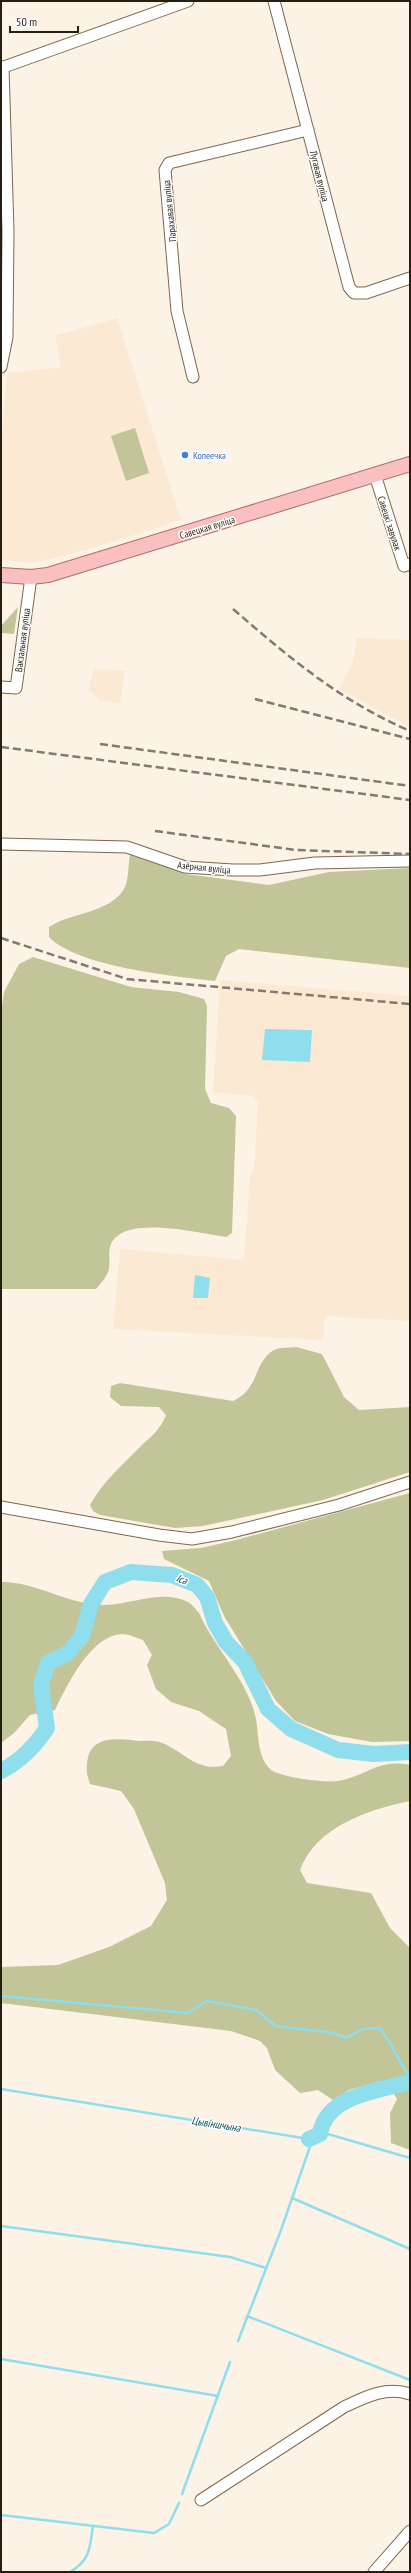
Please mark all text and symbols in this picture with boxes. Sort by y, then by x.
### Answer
scale bar [10,8,78,34]
text: 50 m [16,14,37,29]
street label: Лугавая вуліца [307,148,332,203]
street label: Парахавая вуліца [160,179,179,242]
place label: Копеечка [193,449,226,462]
marker: Копеечка [180,450,190,460]
street label: Савецкі завулак [375,494,404,552]
street label: Савецкая вуліца [178,513,236,542]
street label: Вакзальная вуліца [12,607,33,673]
street label: Азёрная вуліца [177,858,231,877]
water label: Іса [174,1570,190,1588]
water label: Цывіншчына [190,2113,242,2135]

